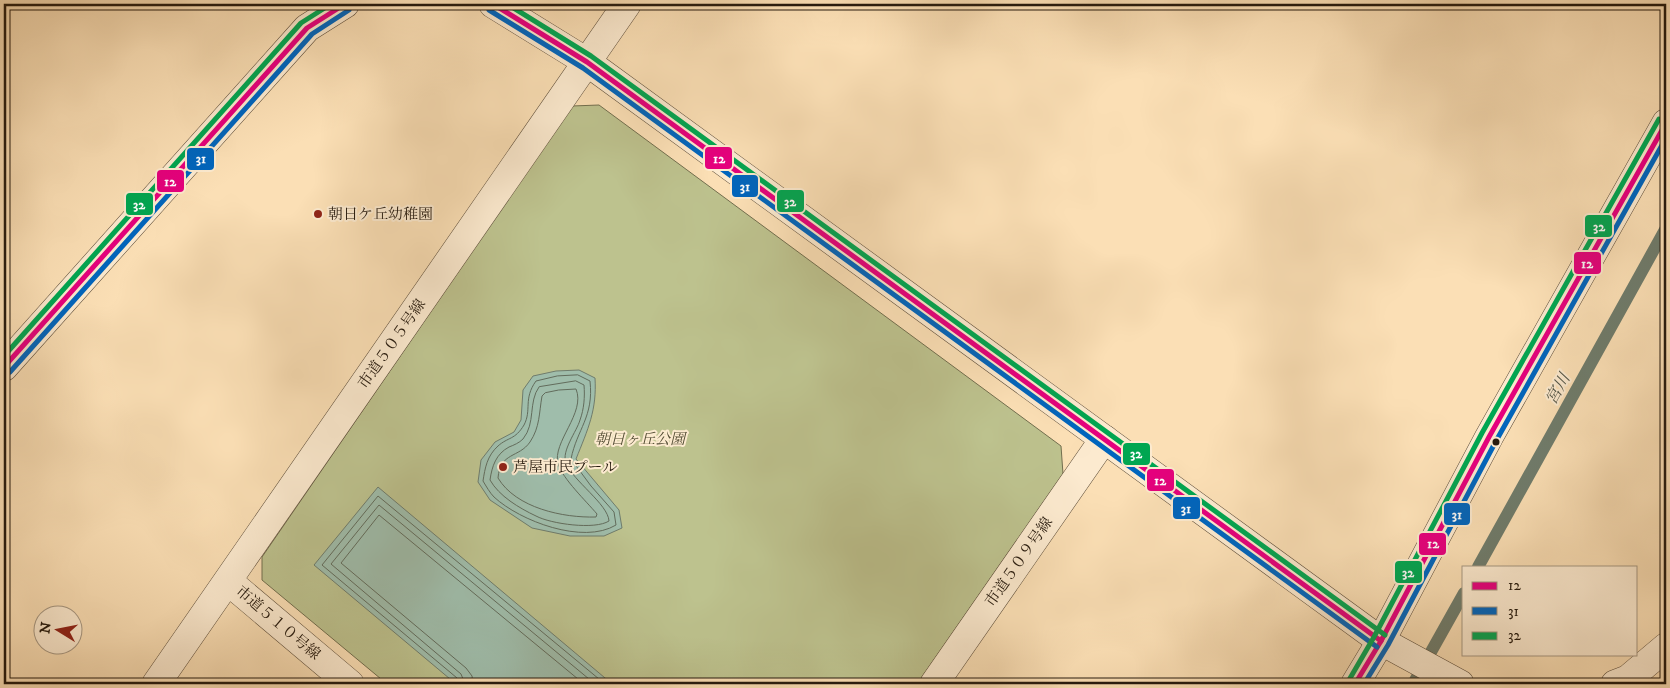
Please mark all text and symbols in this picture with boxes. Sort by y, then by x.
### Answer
line badge: 12 [704,146,733,170]
line badge: 31 [186,147,215,171]
text: 31 [196,150,206,168]
text: 12 [713,150,726,168]
line badge: 12 [156,169,185,193]
text: 12 [164,173,177,191]
line badge: 31 [731,174,759,198]
text: 31 [740,178,750,196]
line badge: 32 [776,189,805,213]
line badge: 32 [125,192,154,216]
text: 32 [784,193,797,211]
text: 32 [133,196,146,214]
place label: 朝日ケ丘幼稚園 [328,205,433,224]
marker: 朝日ケ丘幼稚園 [312,208,324,220]
line badge: 32 [1584,214,1613,238]
text: 32 [1593,218,1606,236]
line badge: 12 [1573,251,1602,275]
text: 12 [1581,255,1594,273]
street label: 市道５０５号線 [354,296,430,392]
water label: 宮川 [1541,368,1575,408]
park label: 朝日ヶ丘公園 [595,430,688,449]
unlabelled marker [1491,437,1501,447]
line badge: 32 [1122,442,1151,466]
text: 32 [1130,445,1143,463]
place label: 芦屋市民プール [513,458,617,477]
marker: 芦屋市民プール [497,461,509,473]
line badge: 12 [1146,468,1175,492]
text: 12 [1154,472,1167,490]
line badge: 31 [1172,496,1201,520]
text: 31 [1181,500,1191,518]
line badge: 31 [1443,502,1471,526]
text: 31 [1452,506,1462,524]
street label: 市道５０９号線 [981,514,1057,610]
line badge: 12 [1418,532,1447,556]
text: 12 [1427,535,1440,553]
line badge: 32 [1394,560,1423,584]
text: 32 [1402,564,1415,582]
legend [1462,566,1638,656]
text: 12 [1508,576,1522,595]
street label: 市道５１０号線 [232,582,324,664]
text: 31 [1508,602,1519,621]
north arrow [32,606,82,656]
text: N [36,620,56,635]
text: 32 [1508,626,1522,645]

